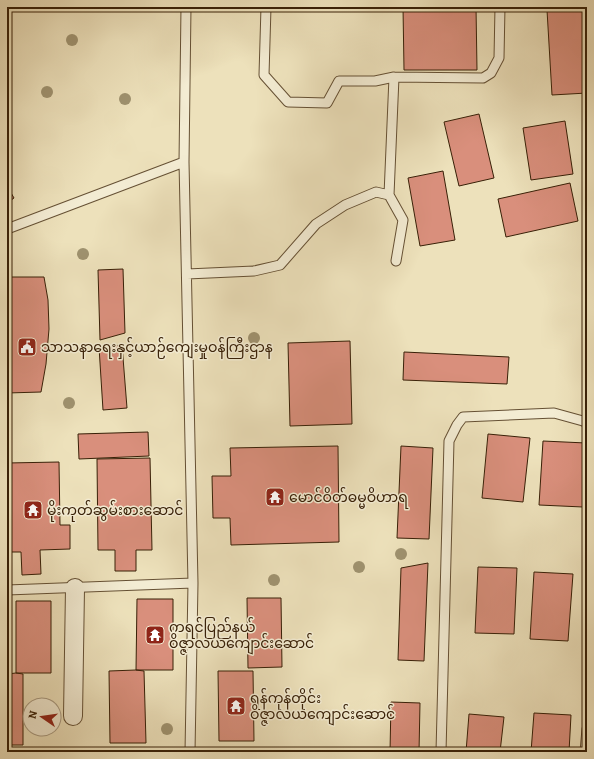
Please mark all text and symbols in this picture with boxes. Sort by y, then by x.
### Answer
public building icon: သာသနာရေးနှင့်ယာဉ်ကျေးမှုဝန်ကြီးဌာန [16,336,38,358]
place label: သာသနာရေးနှင့်ယာဉ်ကျေးမှုဝန်ကြီးဌာန [41,337,273,359]
temple icon: မောင်ဝိတ်ဓမ္မဝိဟာရ [264,486,286,508]
place label: မောင်ဝိတ်ဓမ္မဝိဟာရ [289,487,409,509]
temple icon: မိုးကုတ်ဆွမ်းစားဆောင် [22,499,44,521]
place label: မိုးကုတ်ဆွမ်းစားဆောင် [47,500,183,522]
place label: ကရင်ပြည်နယ် ဝိဇ္ဇာလယကျောင်းဆောင် [169,617,314,655]
temple icon: ကရင်ပြည်နယ် ဝိဇ္ဇာလယကျောင်းဆောင် [144,624,166,646]
place label: ရန်ကုန်တိုင်း ဝိဇ္ဇာလယကျောင်းဆောင် [250,688,395,726]
temple icon: ရန်ကုန်တိုင်း ဝိဇ္ဇာလယကျောင်းဆောင် [225,695,247,717]
north arrow [22,697,62,737]
text: N [25,709,41,720]

